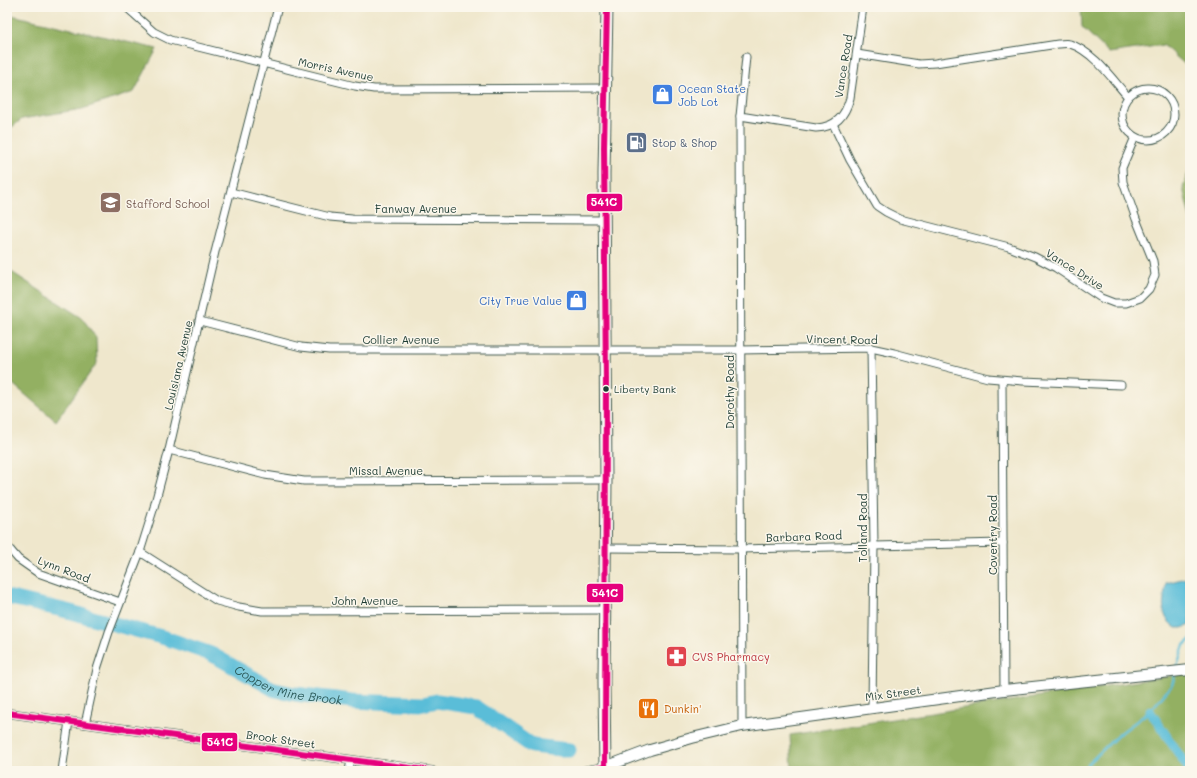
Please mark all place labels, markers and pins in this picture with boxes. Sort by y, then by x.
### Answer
shop icon: Ocean State Job Lot [650,81,676,107]
place label: Ocean State Job Lot [678,81,746,109]
fuel station icon: Stop & Shop [624,129,650,155]
place label: Stop & Shop [652,135,717,150]
school or university icon: Stafford School [97,190,123,216]
place label: Stafford School [126,196,210,211]
shop icon: City True Value [564,287,590,313]
place label: City True Value [479,293,562,308]
place label: Liberty Bank [614,382,676,396]
marker: Liberty Bank [601,384,611,394]
pharmacy icon: CVS Pharmacy [664,643,690,669]
place label: CVS Pharmacy [692,649,770,664]
restaurant icon: Dunkin' [636,695,662,721]
place label: Dunkin' [664,701,701,716]

